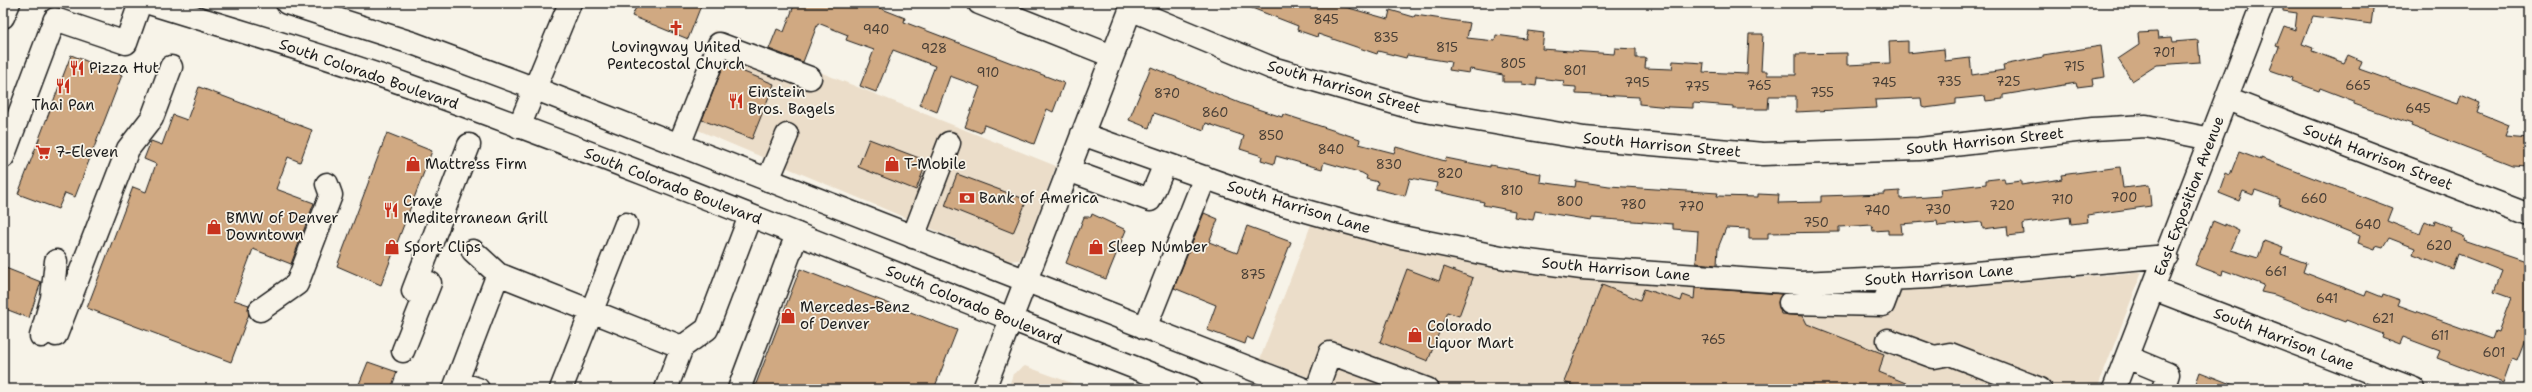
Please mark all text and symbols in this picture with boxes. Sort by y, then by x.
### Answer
house number: 845 [1313,11,1339,28]
church icon: Lovingway United Pentecostal Church [667,19,685,37]
house number: 940 [863,21,889,38]
house number: 835 [1373,29,1399,46]
street label: South Colorado Boulevard [277,34,462,114]
place label: Lovingway United Pentecostal Church [607,37,745,74]
house number: 815 [1436,39,1458,56]
house number: 928 [921,40,947,57]
house number: 701 [2153,44,2175,61]
house number: 805 [1500,55,1526,72]
street label: South Harrison Street [1265,56,1423,118]
place label: Pizza Hut [89,58,159,78]
house number: 715 [2063,58,2085,75]
restaurant icon: Pizza Hut [68,59,86,77]
house number: 801 [1564,62,1586,79]
house number: 910 [977,64,999,81]
house number: 735 [1937,73,1961,90]
house number: 725 [1996,73,2020,90]
house number: 795 [1624,74,1650,91]
house number: 745 [1871,74,1897,91]
restaurant icon: Thai Pan [54,77,72,95]
house number: 765 [1746,77,1772,94]
house number: 665 [2345,77,2371,94]
house number: 775 [1685,78,1709,95]
place label: Einstein Bros. Bagels [748,82,835,119]
house number: 755 [1810,84,1834,101]
house number: 870 [1154,85,1180,102]
restaurant icon: Einstein Bros. Bagels [727,92,745,110]
place label: Thai Pan [32,95,94,115]
house number: 645 [2405,100,2431,117]
house number: 860 [1202,104,1228,121]
street label: East Exposition Avenue [2149,113,2229,279]
street label: South Harrison Street [2300,119,2456,195]
street label: South Harrison Street [1905,123,2065,159]
house number: 850 [1258,127,1284,144]
street label: South Harrison Street [1582,128,1742,162]
house number: 840 [1318,141,1344,158]
place label: 7-Eleven [55,142,118,162]
supermarket icon: 7-Eleven [34,143,52,161]
street label: South Colorado Boulevard [581,143,765,229]
place label: Mattress Firm [425,154,527,174]
place label: T-Mobile [904,154,966,174]
shop icon: Mattress Firm [404,155,422,173]
shop icon: T-Mobile [883,155,901,173]
house number: 830 [1376,156,1402,173]
house number: 820 [1437,165,1463,182]
street label: South Harrison Lane [1225,176,1373,238]
house number: 810 [1501,182,1523,199]
place label: Bank of America [979,188,1099,208]
bank icon: Bank of America [958,189,976,207]
house number: 700 [2111,189,2137,206]
house number: 660 [2301,190,2327,207]
place label: Crave Mediterranean Grill [403,191,548,228]
house number: 710 [2051,191,2073,208]
house number: 800 [1557,193,1583,210]
house number: 780 [1620,196,1646,213]
house number: 720 [1989,197,2015,214]
house number: 770 [1678,198,1704,215]
restaurant icon: Crave Mediterranean Grill [382,201,400,219]
house number: 730 [1925,201,1951,218]
house number: 740 [1864,202,1890,219]
place label: BMW of Denver Downtown [226,208,338,245]
house number: 750 [1803,214,1829,231]
house number: 640 [2355,216,2381,233]
shop icon: BMW of Denver Downtown [205,218,223,236]
place label: Sport Clips [404,237,481,257]
place label: Sleep Number [1108,237,1208,257]
house number: 620 [2426,237,2452,254]
shop icon: Sport Clips [383,238,401,256]
shop icon: Sleep Number [1087,238,1105,256]
street label: South Harrison Lane [1541,253,1691,285]
street label: South Colorado Boulevard [883,260,1066,350]
street label: South Harrison Lane [1864,260,2014,290]
house number: 661 [2265,263,2287,280]
house number: 875 [1241,266,1265,283]
house number: 641 [2316,290,2338,307]
place label: Mercedes-Benz of Denver [800,297,910,334]
street label: South Harrison Lane [2211,303,2357,375]
shop icon: Mercedes-Benz of Denver [779,307,797,325]
house number: 621 [2372,310,2394,327]
place label: Colorado Liquor Mart [1427,316,1514,353]
shop icon: Colorado Liquor Mart [1406,326,1424,344]
house number: 611 [2431,327,2449,344]
house number: 765 [1700,331,1726,348]
house number: 601 [2483,344,2505,361]

